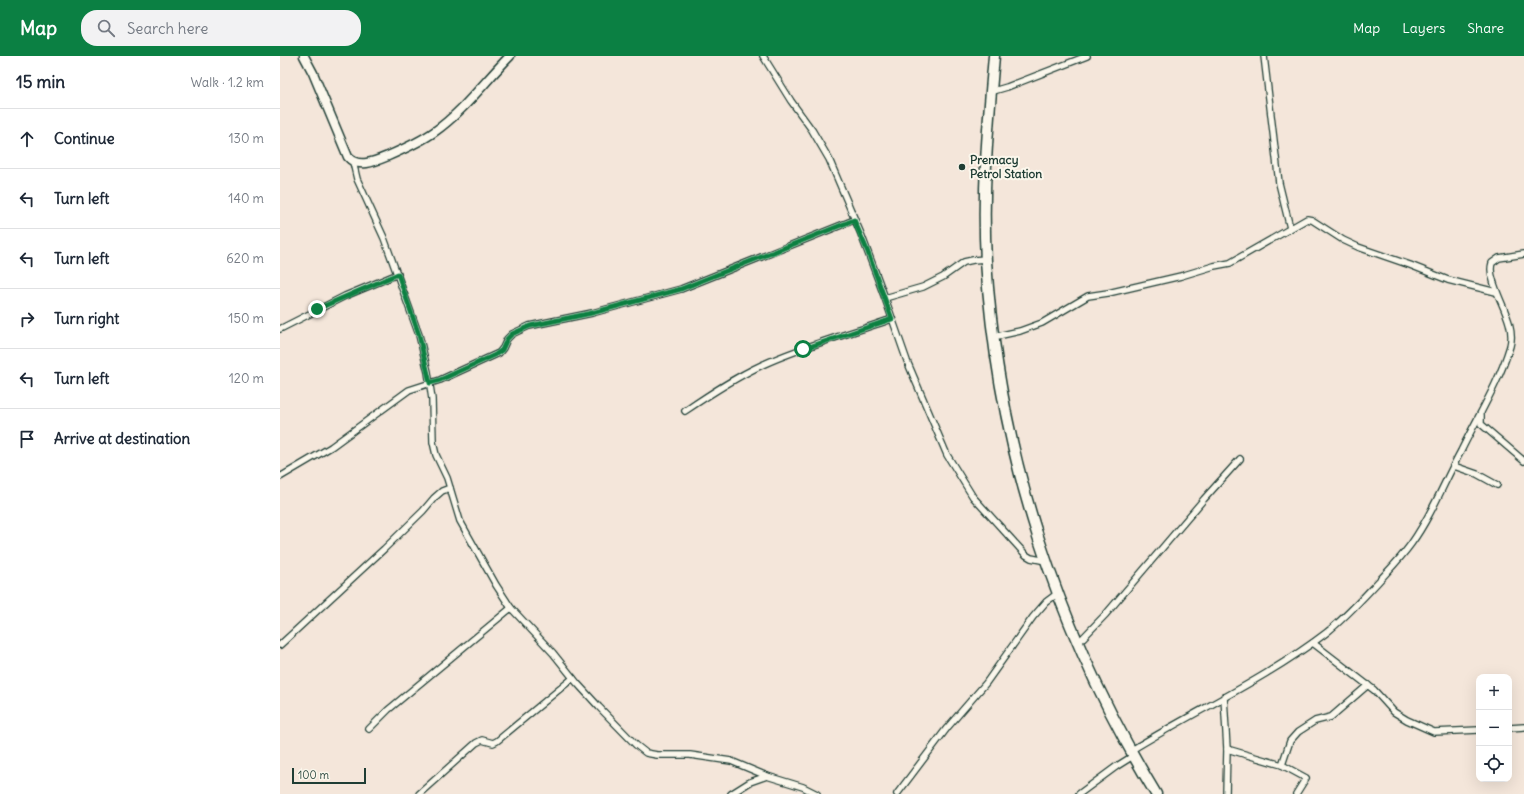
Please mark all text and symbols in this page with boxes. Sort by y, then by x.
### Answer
search box [81,10,361,46]
text: Map [20,16,57,40]
icon: search [95,17,117,39]
text: Search here [127,19,208,38]
text: Map [1353,19,1380,37]
text: Layers [1402,19,1445,37]
text: Share [1467,19,1504,37]
text: 15 min [16,71,65,93]
text: Walk · 1.2 km [190,74,264,91]
icon: ahead [16,128,38,150]
text: Continue [54,129,115,148]
text: 130 m [228,130,264,147]
place label: Premacy Petrol Station [970,152,1042,181]
marker: Premacy Petrol Station [957,162,967,172]
icon: left [16,188,38,210]
text: Turn left [54,189,109,208]
text: 140 m [228,190,264,207]
icon: left [16,248,38,270]
text: Turn left [54,249,109,268]
text: 620 m [226,250,264,267]
route end [308,300,326,318]
icon: right [16,308,38,330]
text: Turn right [54,309,119,328]
text: 150 m [228,310,264,327]
route start [794,340,812,358]
icon: left [16,368,38,390]
text: Turn left [54,369,109,388]
text: 120 m [229,370,264,387]
icon: arrive [16,428,38,450]
text: Arrive at destination [54,429,190,448]
map controls [1476,674,1512,782]
button: + [1476,674,1512,710]
button: − [1476,710,1512,746]
button: locate [1476,746,1512,782]
scale bar [292,766,366,785]
text: 100 m [298,768,329,782]

